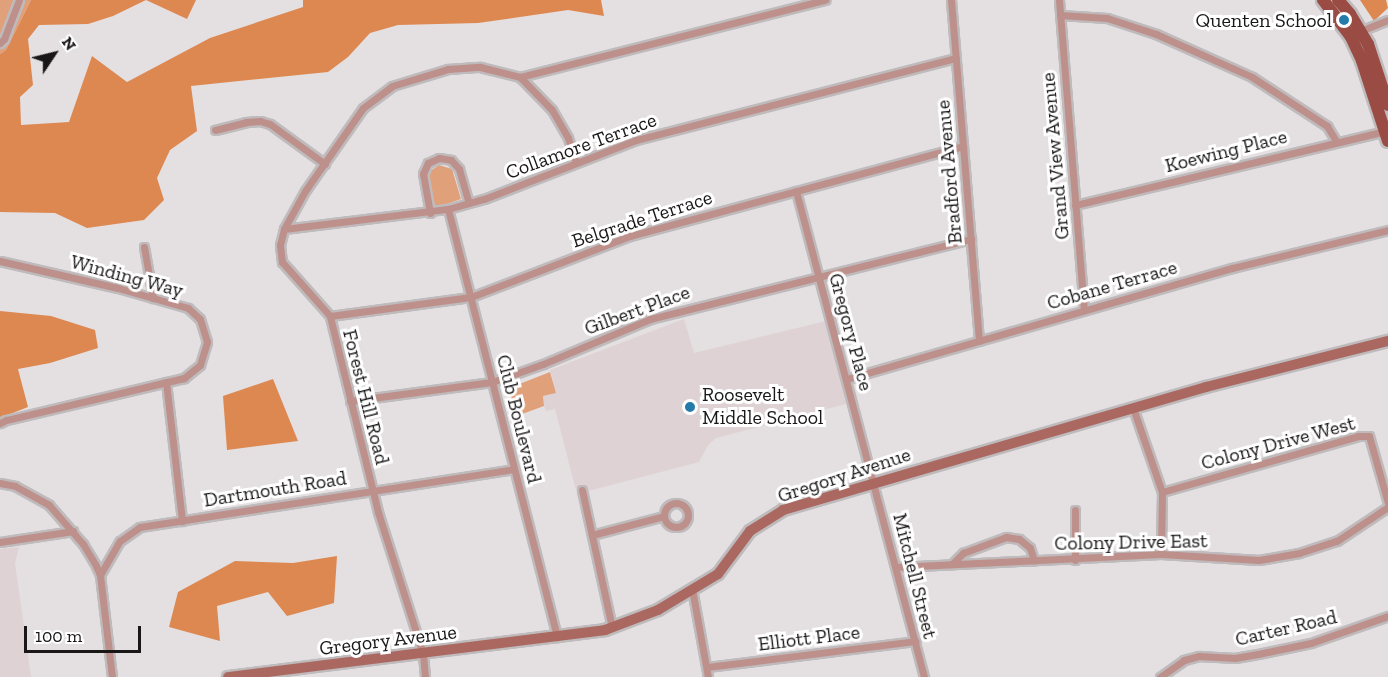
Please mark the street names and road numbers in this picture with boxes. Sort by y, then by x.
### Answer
street label: Grand View Avenue [1036,71,1074,241]
street label: Bradford Avenue [931,99,967,245]
street label: Collamore Terrace [502,108,660,184]
street label: Koewing Place [1163,124,1289,178]
street label: Belgrade Terrace [569,185,715,253]
street label: Winding Way [68,249,186,303]
street label: Cobane Terrace [1044,255,1180,315]
street label: Gregory Place [824,270,878,394]
street label: Gilbert Place [581,280,693,340]
street label: Forest Hill Road [338,327,394,467]
street label: Club Boulevard [491,352,547,486]
street label: Colony Drive West [1198,411,1358,475]
street label: Gregory Avenue [774,442,914,508]
street label: Dartmouth Road [202,466,348,512]
street label: Mitchell Street [888,511,942,641]
street label: Colony Drive East [1054,529,1208,555]
street label: Carter Road [1233,605,1339,651]
street label: Gregory Avenue [317,620,459,660]
street label: Elliott Place [757,620,861,656]

